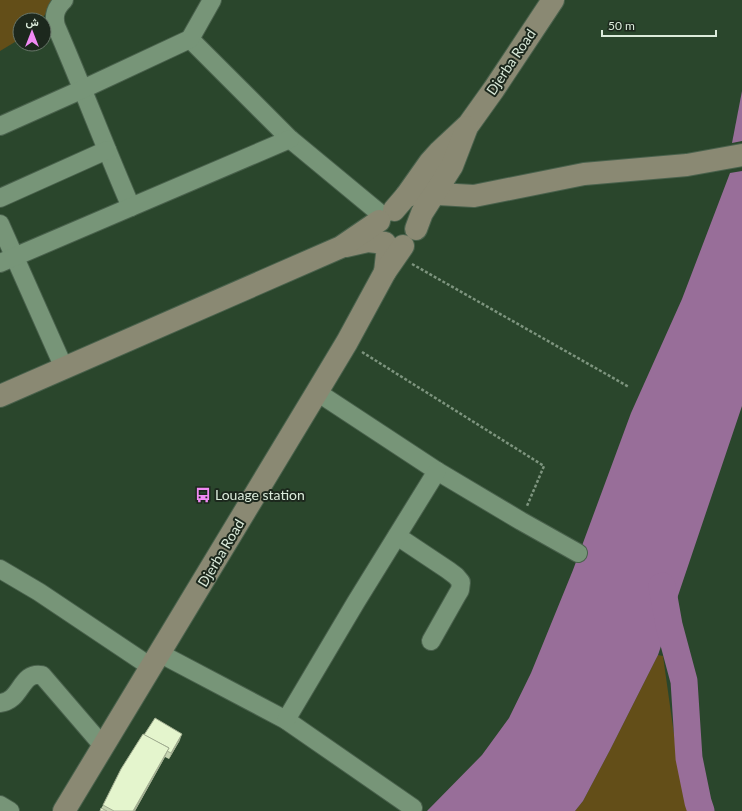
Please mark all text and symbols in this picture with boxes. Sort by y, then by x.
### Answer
north arrow [12,12,52,52]
scale bar [602,12,716,38]
text: ش [25,15,39,29]
text: 50 m [608,18,635,33]
street label: Djerba Road [482,26,539,98]
bus stop icon: Louage station [194,486,212,504]
place label: Louage station [215,486,305,503]
street label: Djerba Road [194,516,247,590]

